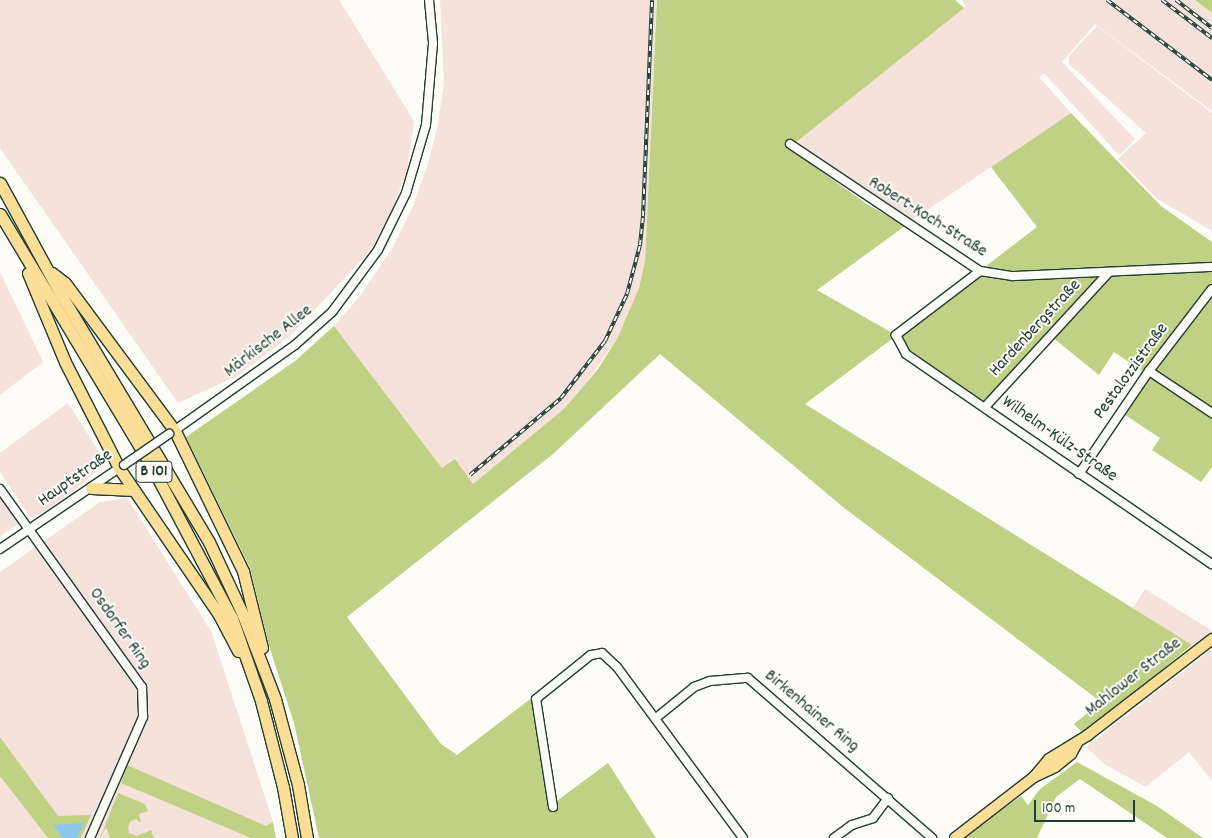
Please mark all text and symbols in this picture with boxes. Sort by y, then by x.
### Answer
street label: Robert-Koch-Straße [864,173,990,263]
street label: Hardenbergstraße [985,276,1087,382]
street label: Märkische Allee [221,301,317,383]
street label: Pestalozzistraße [1090,320,1174,424]
street label: Wilhelm-Külz-Straße [997,392,1121,488]
street label: Hauptstraße [35,445,117,513]
road number: B 101 [135,458,173,486]
street label: Osdorfer Ring [83,584,155,674]
street label: Mahlower Straße [1082,634,1186,722]
street label: Birkenhainer Ring [759,666,863,758]
scale bar [1037,790,1138,822]
text: 100 m [1042,798,1075,820]

